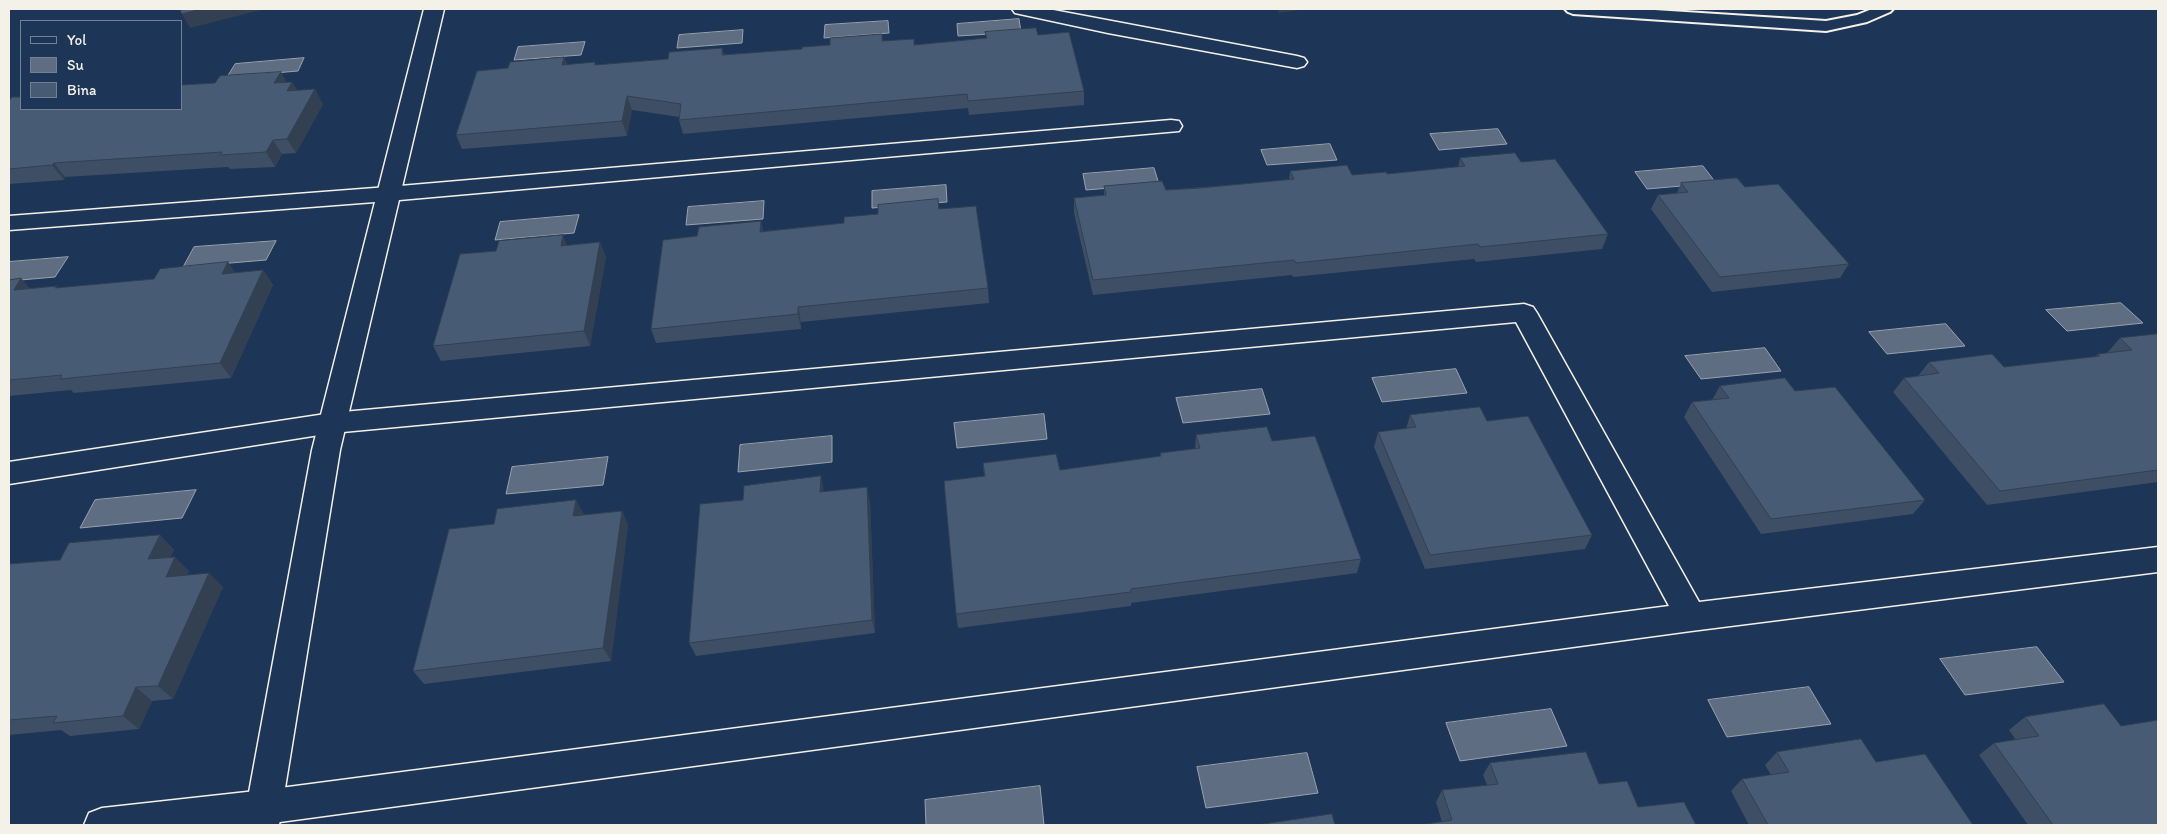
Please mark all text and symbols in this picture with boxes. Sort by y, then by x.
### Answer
legend [20,20,182,110]
text: Yol [67,31,86,49]
text: Su [67,56,84,74]
text: Bina [67,81,96,99]

